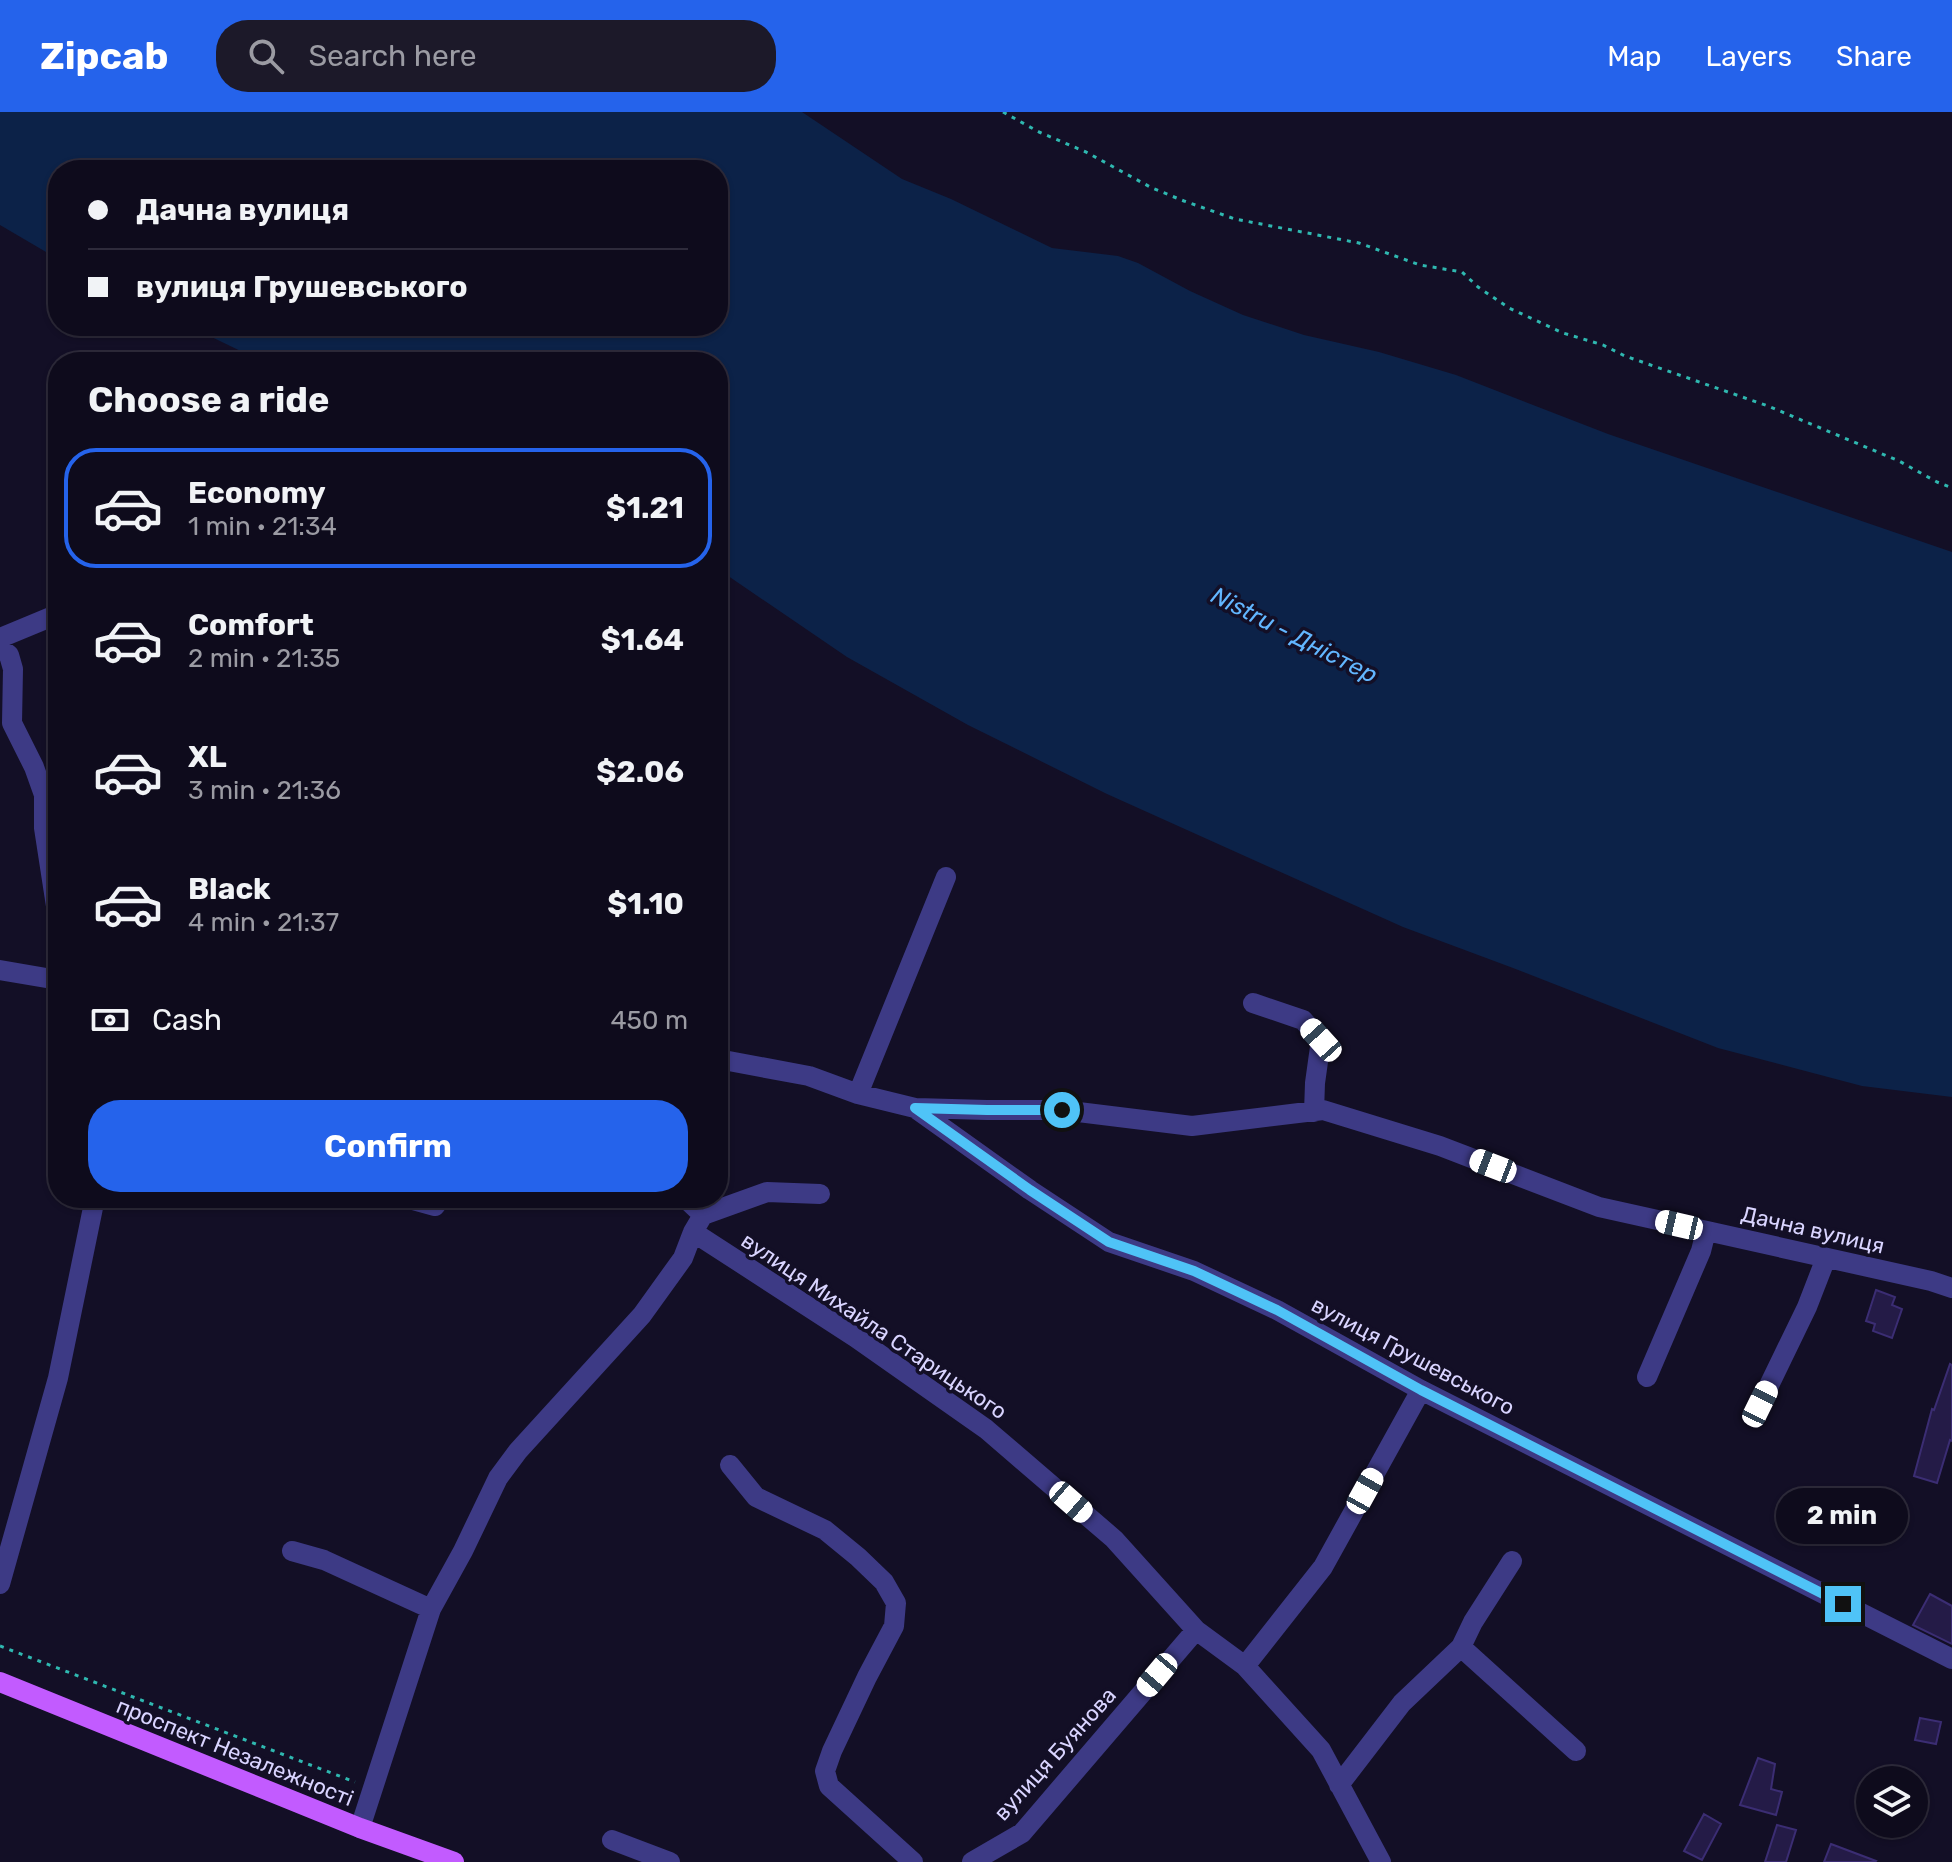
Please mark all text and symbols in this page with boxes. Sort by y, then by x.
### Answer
search box [216,20,776,92]
text: Zipcab [40,33,168,79]
icon: search [244,34,288,78]
text: Search here [308,38,477,74]
text: Map [1607,40,1662,73]
text: Layers [1706,40,1792,73]
text: Share [1836,40,1912,73]
text: Дачна вулиця [136,192,349,228]
text: вулиця Грушевського [136,269,468,305]
text: Choose a ride [88,378,329,421]
icon: car [92,472,164,544]
text: Economy [188,475,326,511]
text: $1.21 [606,490,684,526]
text: 1 min · 21:34 [188,511,337,542]
water label: Nistru - Дністер [1207,581,1381,689]
icon: car [92,604,164,676]
text: Comfort [188,607,314,643]
text: $1.64 [601,622,684,658]
text: 2 min · 21:35 [188,643,340,674]
icon: car [92,736,164,808]
text: XL [188,739,227,775]
text: $2.06 [596,754,684,790]
text: 3 min · 21:36 [188,775,341,806]
icon: car [92,868,164,940]
text: Black [188,871,271,907]
text: $1.10 [607,886,684,922]
text: 4 min · 21:37 [188,907,339,938]
icon: cash [88,998,132,1042]
text: Cash [152,1002,222,1038]
text: 450 m [610,1005,688,1036]
car [1296,1014,1346,1066]
route start [1044,1092,1080,1128]
button: Confirm [88,1100,688,1192]
car [1466,1146,1520,1186]
street label: Дачна вулиця [1739,1200,1887,1260]
car [1653,1208,1705,1242]
street label: вулиця Михайла Старицького [736,1227,1012,1425]
street label: вулиця Грушевського [1307,1291,1519,1421]
car [1739,1377,1781,1431]
car [1343,1464,1387,1518]
car [1045,1477,1097,1527]
callout: 2 min [1777,1488,1909,1544]
text: 2 min [1807,1500,1877,1531]
route end [1825,1586,1861,1622]
car [1132,1649,1182,1701]
street label: вулиця Буянова [988,1682,1122,1826]
street label: проспект Незалежності [112,1692,358,1812]
map controls [1856,1766,1928,1838]
button: layers [1856,1766,1928,1838]

